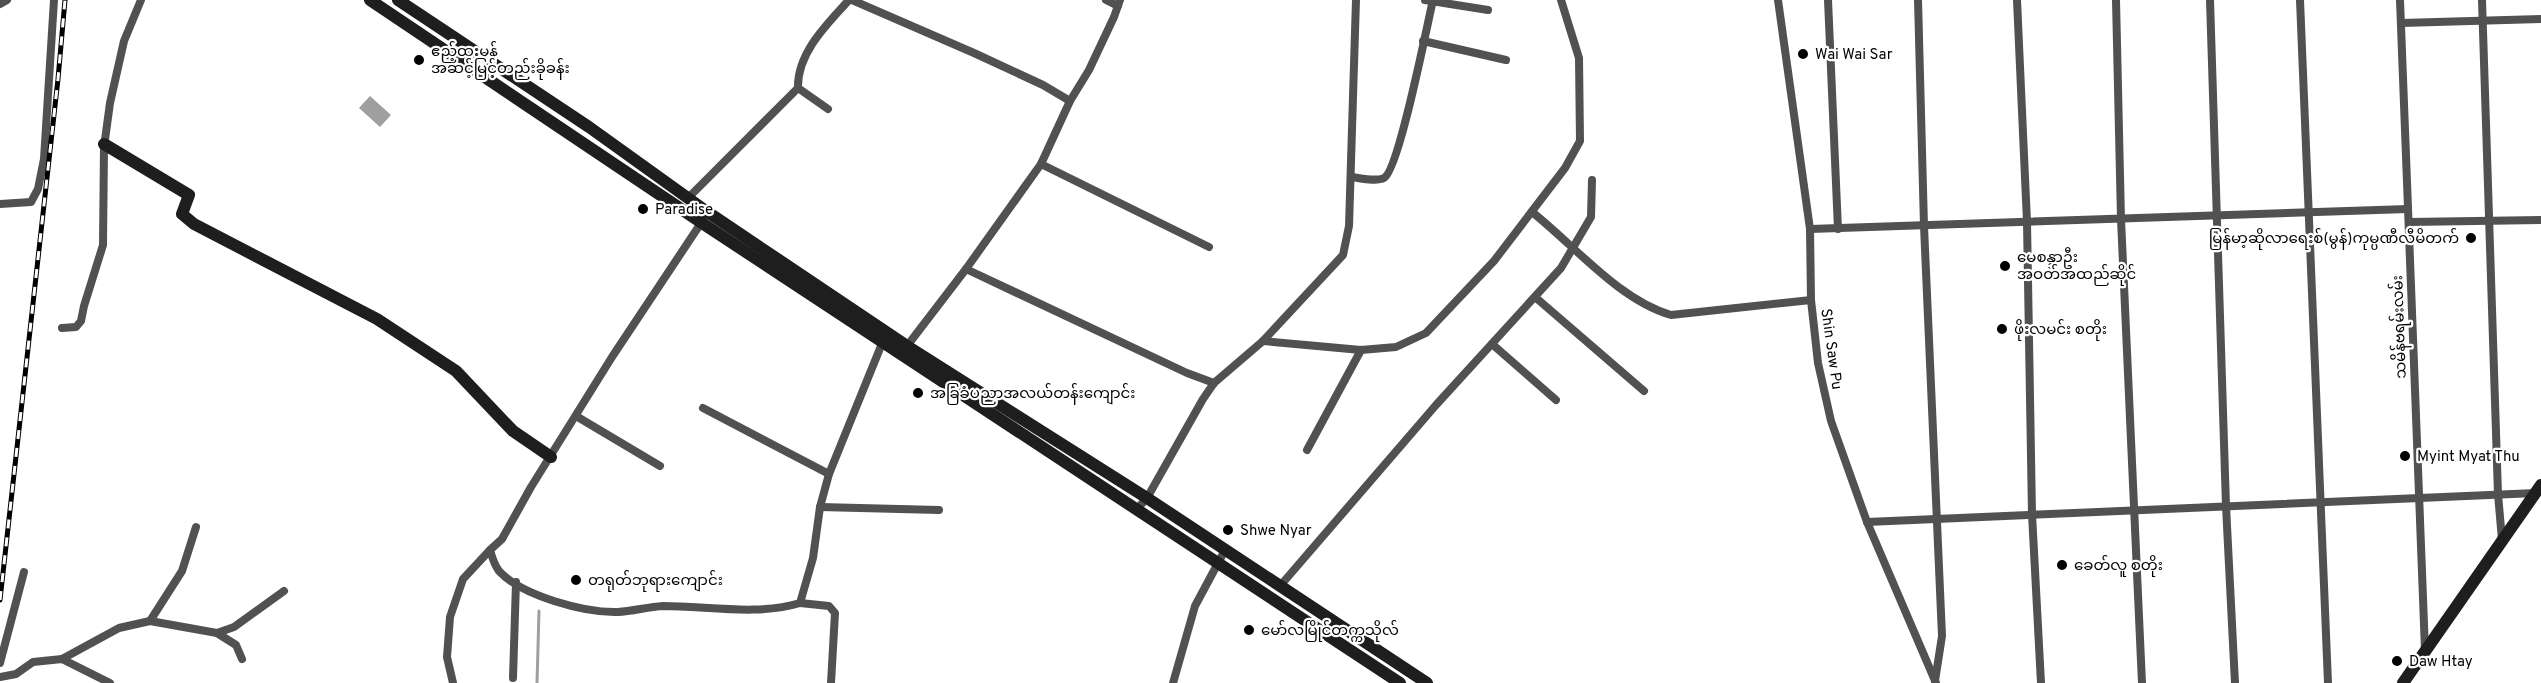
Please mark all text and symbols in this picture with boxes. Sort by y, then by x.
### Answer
place label: ဧည့်ထူးမွန် အဆင့်မြင့်တည်းခိုခန်း [431,41,570,80]
place label: Wai Wai Sar [1815,46,1893,65]
marker: Wai Wai Sar [1796,47,1810,61]
marker: ဧည့်ထူးမွန် အဆင့်မြင့်တည်းခိုခန်း [412,53,426,67]
place label: Paradise [655,201,713,220]
marker: Paradise [636,202,650,216]
place label: မြန်မာ့ဆိုလာရေးစ်(မွန်)ကုမ္ပဏီလီမိတက် [2209,228,2459,250]
marker: မြန်မာ့ဆိုလာရေးစ်(မွန်)ကုမ္ပဏီလီမိတက် [2464,231,2478,245]
place label: မေစန္ဒာဦး အဝတ်အထည်ဆိုင် [2017,247,2136,286]
marker: မေစန္ဒာဦး အဝတ်အထည်ဆိုင် [1998,259,2012,273]
street label: သမိန်ဗရမ်းလမ်း [2387,275,2413,379]
street label: Shin Saw Pu [1815,307,1846,391]
place label: ဖိုးလမင်း စတိုး [2014,319,2107,341]
marker: ဖိုးလမင်း စတိုး [1995,322,2009,336]
place label: အခြခံပညာအလယ်တန်းကျောင်း [930,383,1136,405]
marker: အခြခံပညာအလယ်တန်းကျောင်း [911,386,925,400]
place label: Myint Myat Thu [2417,448,2520,467]
marker: Myint Myat Thu [2398,449,2412,463]
place label: Shwe Nyar [1240,522,1312,541]
marker: Shwe Nyar [1221,523,1235,537]
place label: ခေတ်လူ စတိုး [2074,555,2163,577]
marker: ခေတ်လူ စတိုး [2055,558,2069,572]
place label: တရုတ်ဘုရားကျောင်း [588,570,723,592]
marker: တရုတ်ဘုရားကျောင်း [569,573,583,587]
place label: မော်လမြိုင်တက္ကသိုလ် [1261,620,1399,642]
marker: မော်လမြိုင်တက္ကသိုလ် [1242,623,1256,637]
place label: Daw Htay [2409,653,2473,672]
marker: Daw Htay [2390,654,2404,668]

